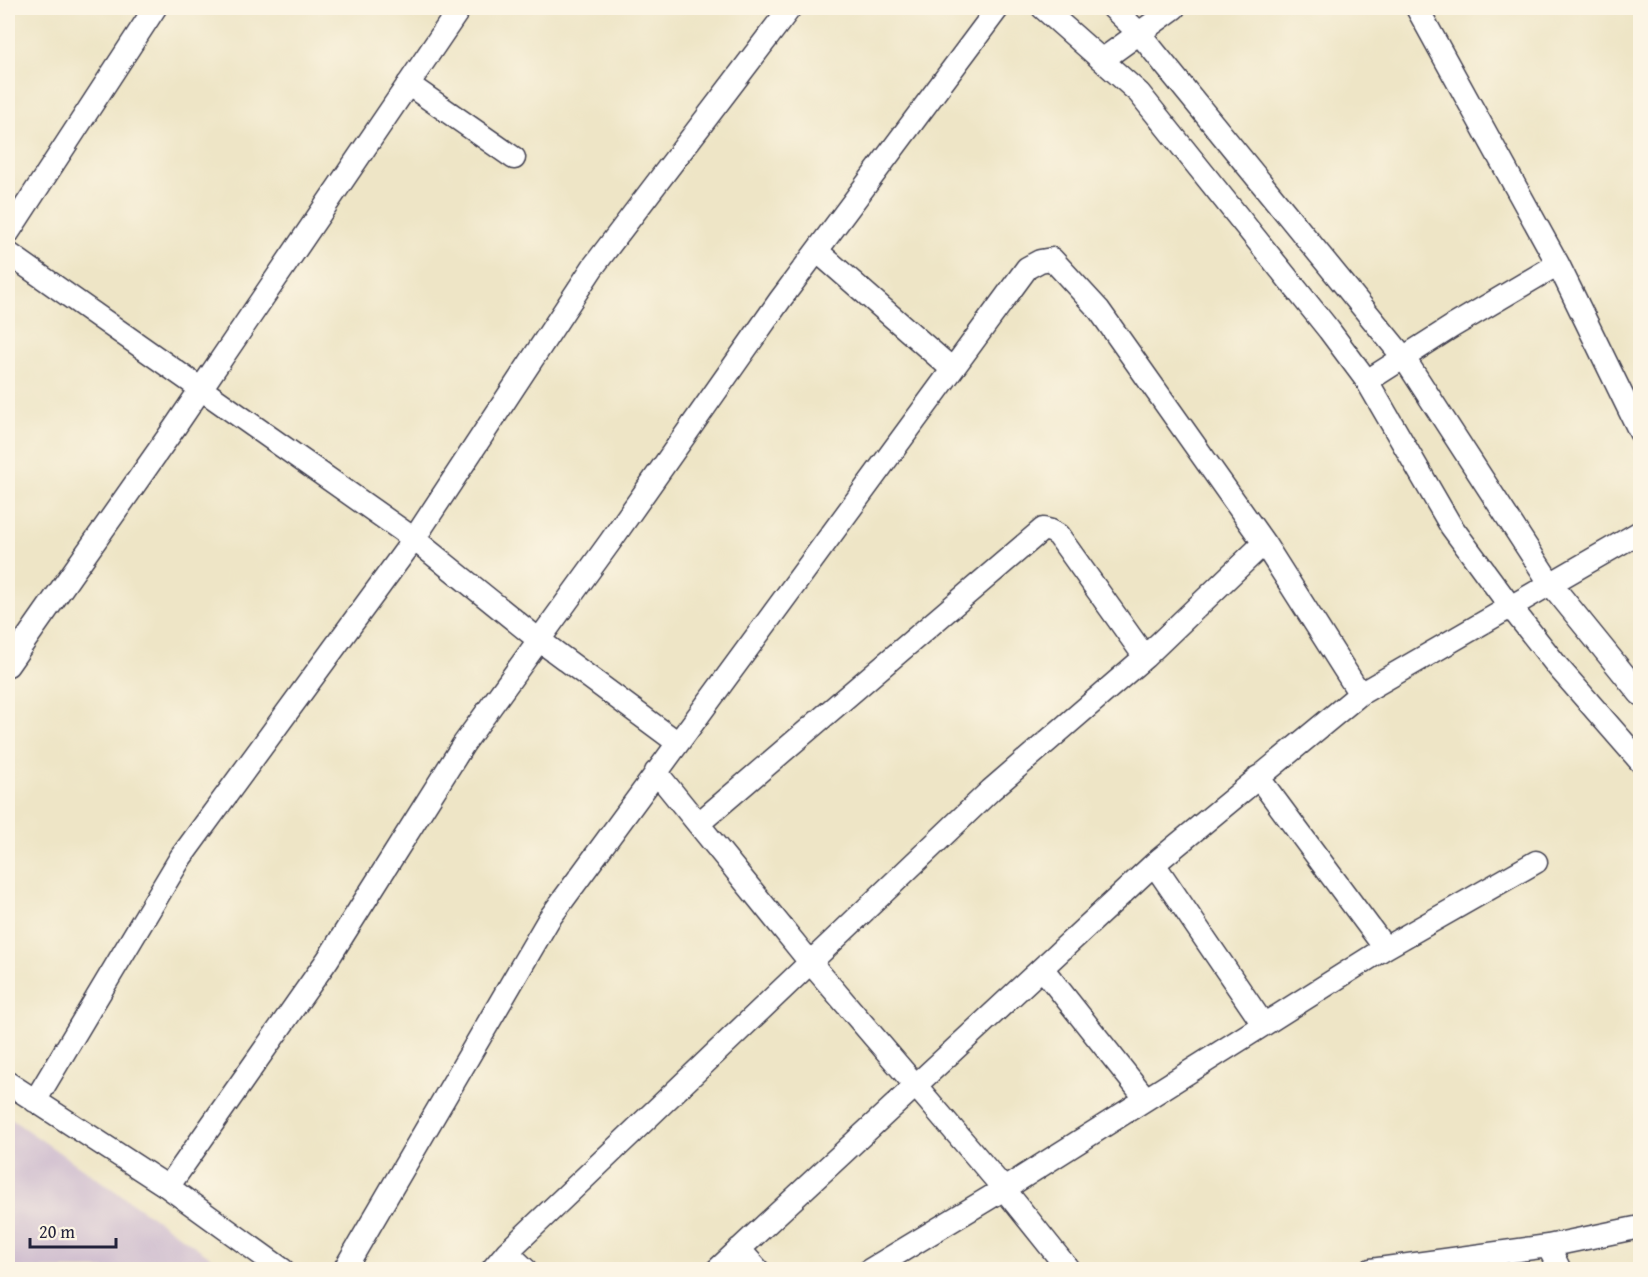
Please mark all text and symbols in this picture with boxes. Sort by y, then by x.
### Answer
scale bar [30,1211,116,1249]
text: 20 m [39,1218,75,1245]

